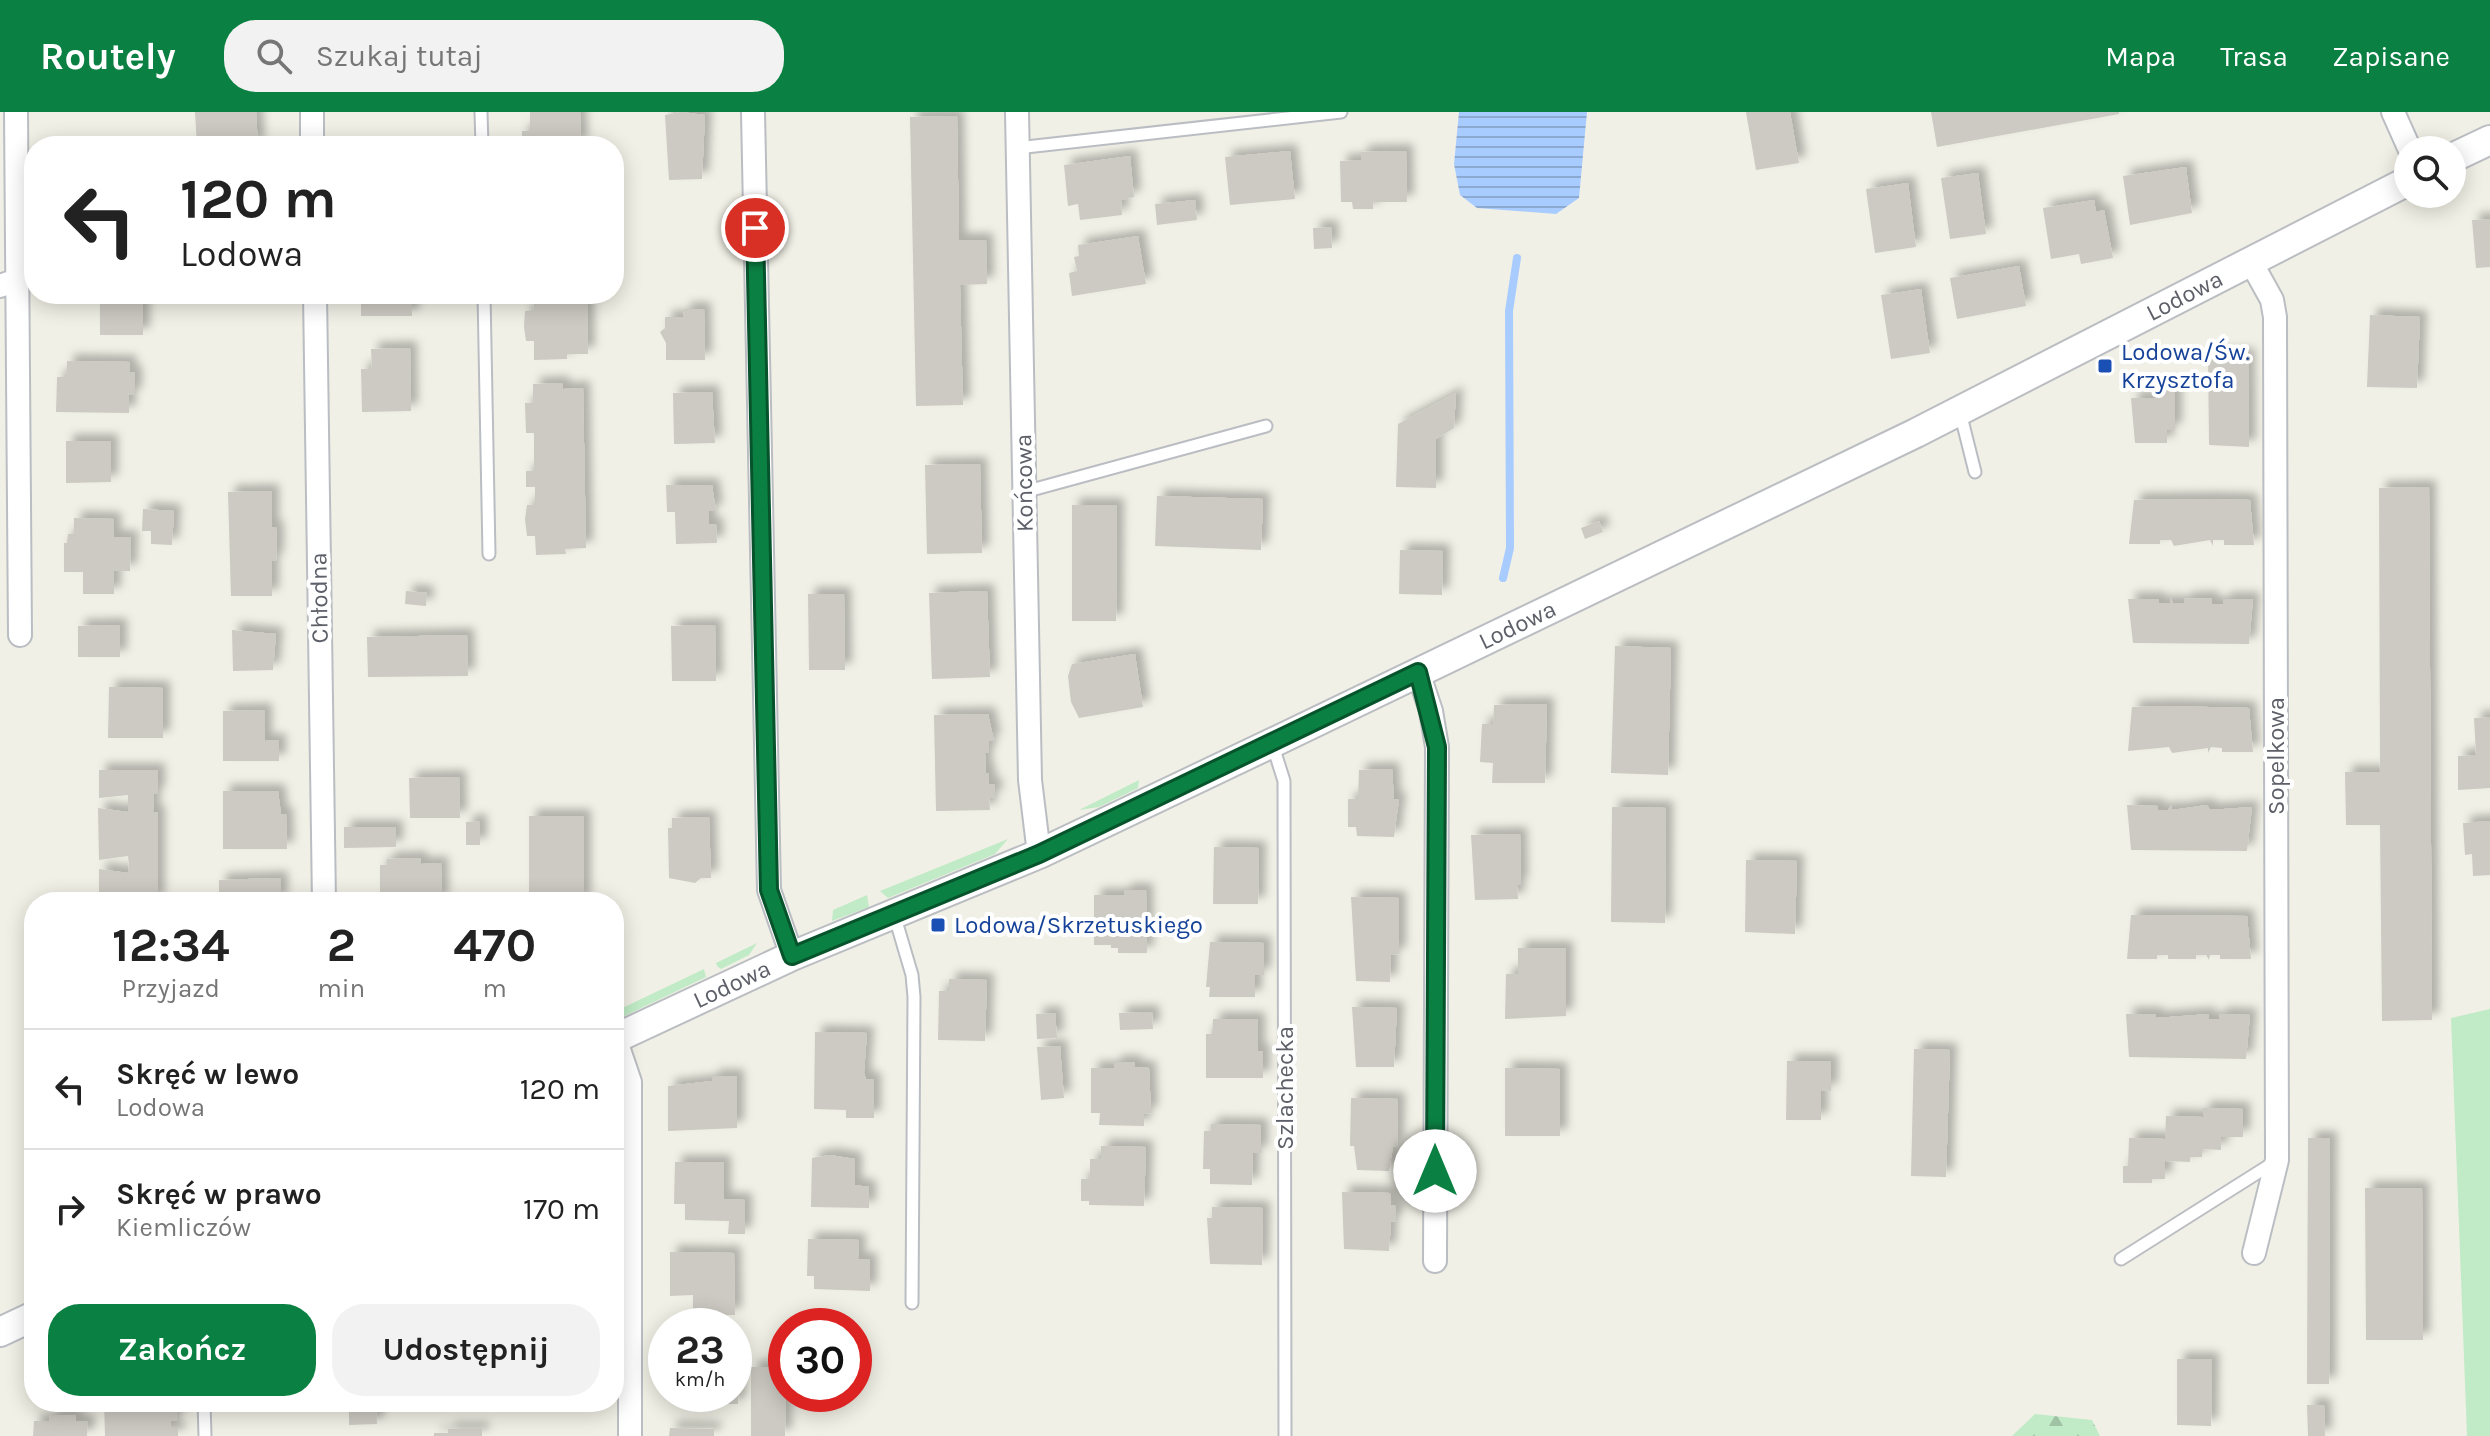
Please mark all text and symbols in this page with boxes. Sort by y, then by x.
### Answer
search box [224,20,784,92]
text: Routely [40,34,176,79]
icon: search [252,34,296,78]
text: Szukaj tutaj [316,38,483,74]
text: Mapa [2105,40,2176,73]
text: Trasa [2220,40,2288,73]
text: Zapisane [2332,40,2450,73]
map controls [2394,136,2466,208]
button: search [2394,136,2466,208]
text: 120 m [180,166,337,231]
icon: left [48,168,152,272]
pin [721,194,789,262]
icon: arrive [733,206,777,250]
text: Lodowa [180,233,303,275]
street label: Lodowa [2141,264,2227,327]
place label: Lodowa/Św. Krzysztofa [2121,338,2250,394]
marker: Lodowa/Św. Krzysztofa [2096,357,2114,375]
street label: Końcowa [1009,434,1039,532]
street label: Chłodna [304,552,334,644]
street label: Lodowa [1474,594,1560,655]
street label: Sopelkowa [2262,697,2290,815]
place label: Lodowa/Skrzetuskiego [954,911,1203,939]
marker: Lodowa/Skrzetuskiego [929,916,947,934]
text: 12:34 [112,917,229,973]
text: 2 [327,917,356,973]
text: 470 [453,917,536,973]
street label: Lodowa [689,954,775,1014]
text: Przyjazd [122,973,220,1004]
text: min [317,973,365,1004]
text: m [482,973,507,1004]
street label: Szlachecka [1271,1026,1299,1150]
text: Skręć w lewo [116,1056,299,1092]
icon: left [48,1067,92,1111]
text: 120 m [520,1071,600,1107]
text: Lodowa [116,1092,205,1123]
position arrow [1393,1129,1477,1213]
text: Skręć w prawo [116,1176,322,1212]
icon: right [48,1187,92,1231]
text: 170 m [523,1191,600,1227]
text: Kiemliczów [116,1212,251,1243]
button: Zakończ [48,1304,316,1396]
button: Udostępnij [332,1304,600,1396]
speed limit sign: 30 [768,1308,872,1412]
text: 23 [675,1326,725,1373]
text: km/h [675,1368,725,1391]

